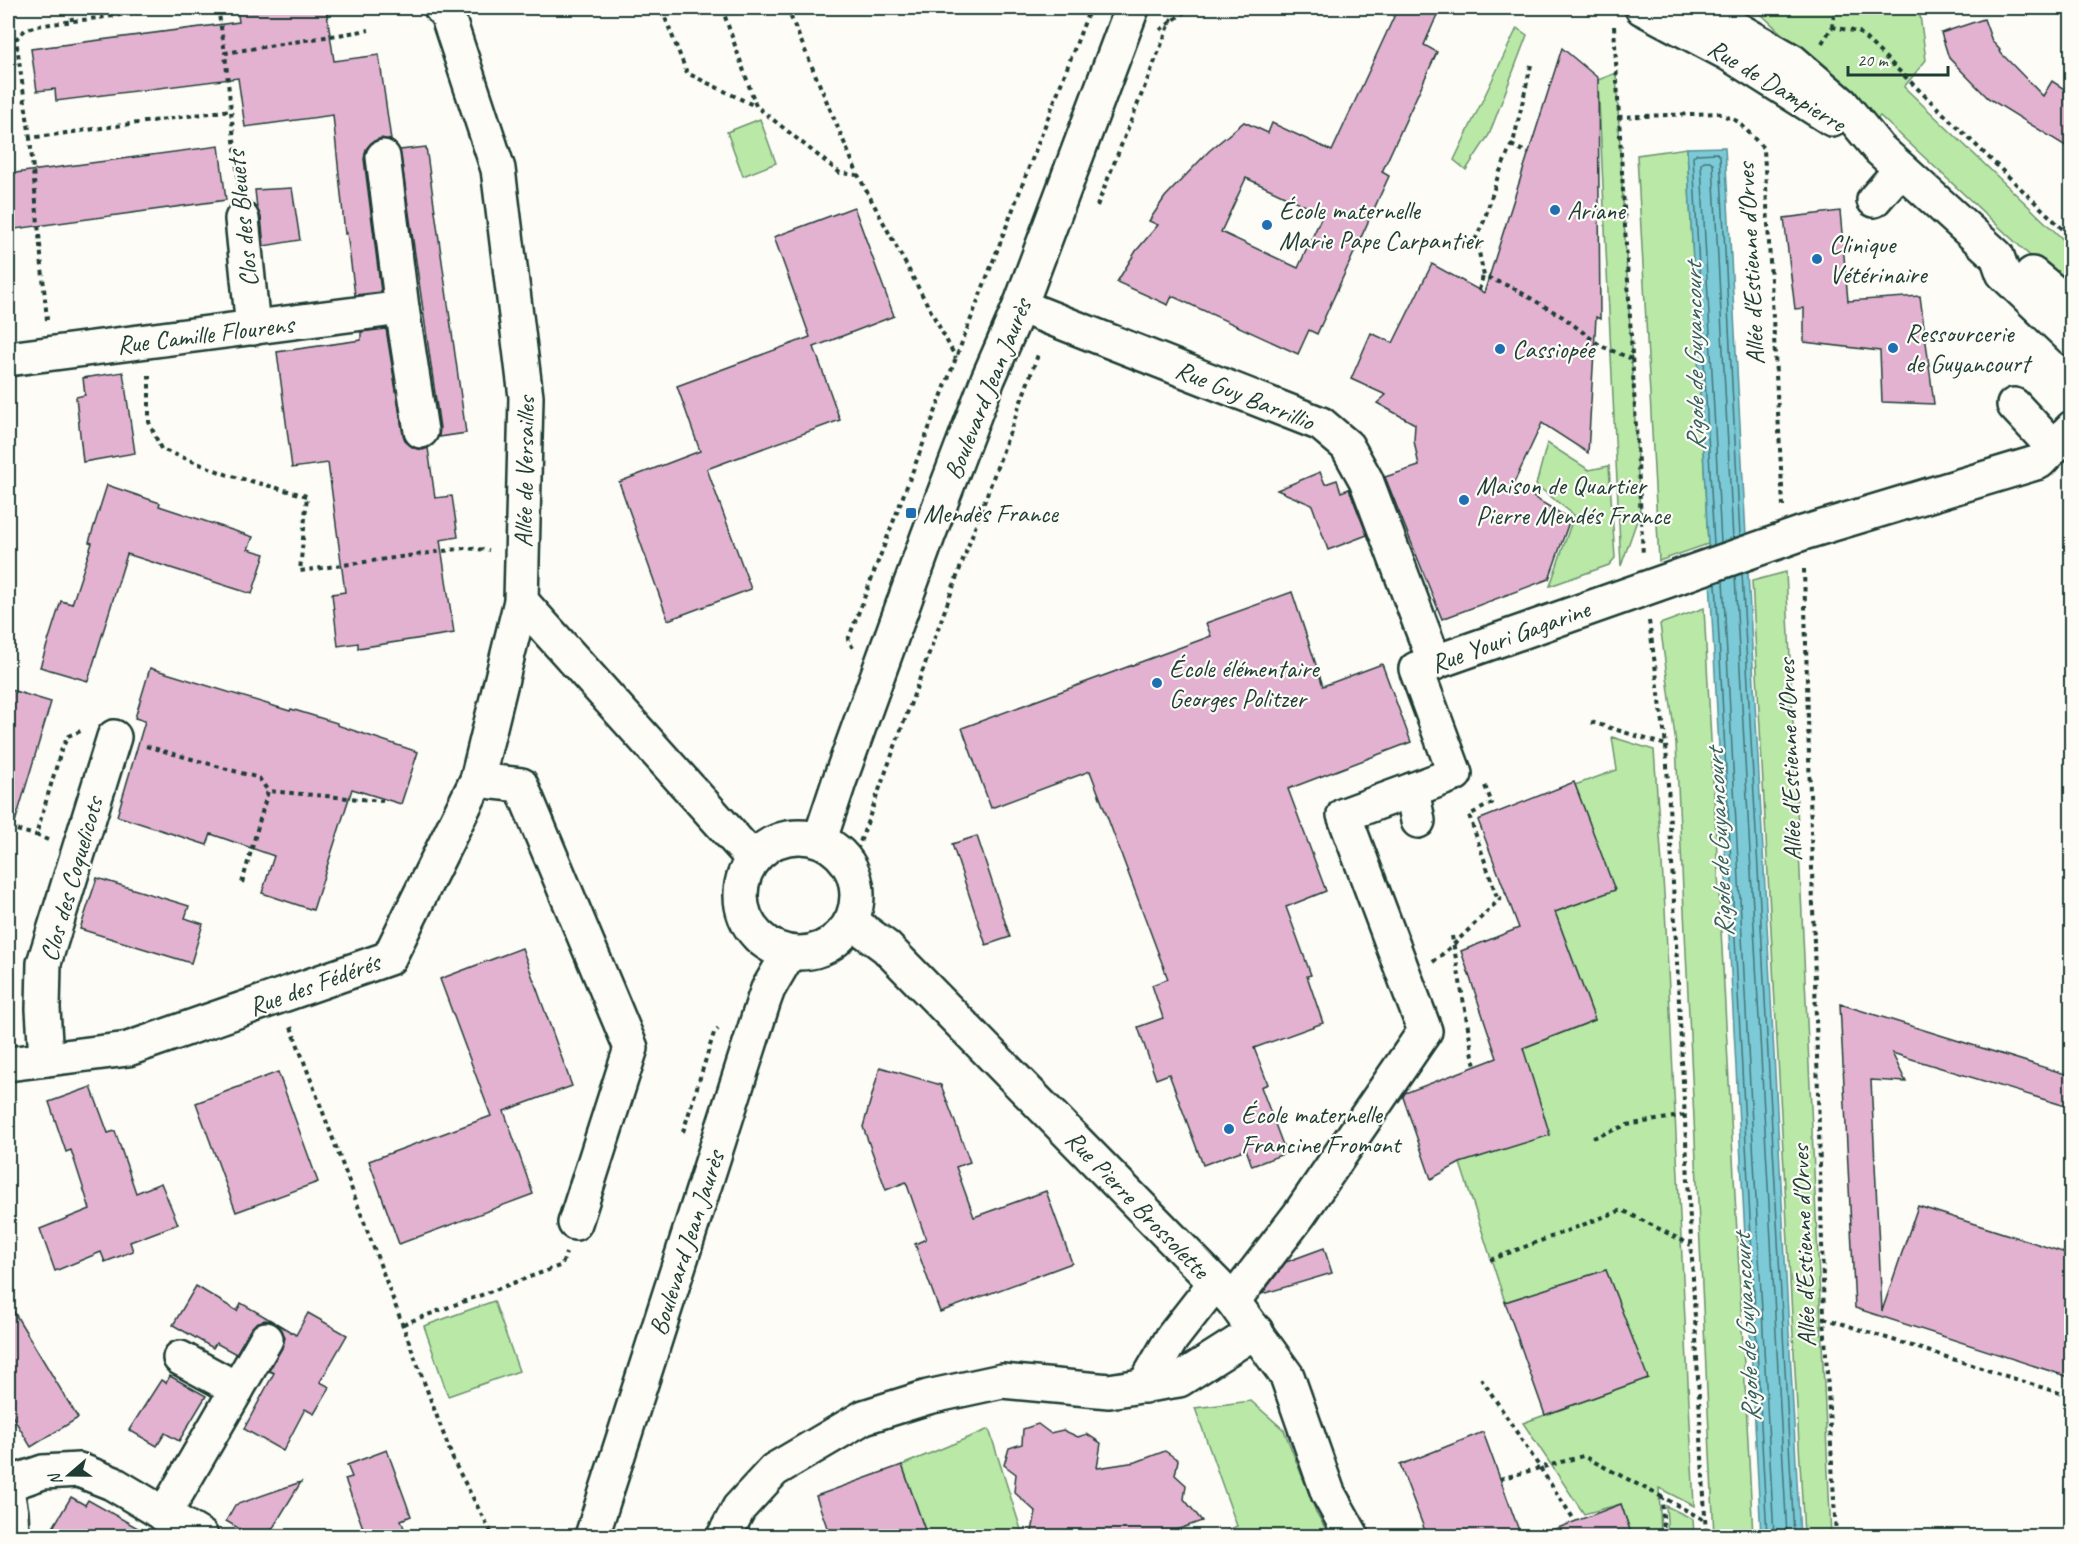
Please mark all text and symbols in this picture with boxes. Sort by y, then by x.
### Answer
street label: Rue de Dampierre [1702,31,1854,141]
scale bar [1848,39,1948,77]
text: 20 m [1857,49,1890,71]
street label: Clos des Bleuets [219,147,266,289]
street label: Allée d'Estienne d'Orves [1729,160,1772,366]
place label: École maternelle Marie Pape Carpantier [1279,194,1485,257]
place label: Ariane [1567,194,1626,227]
marker: Ariane [1548,203,1562,217]
marker: École maternelle Marie Pape Carpantier [1260,218,1274,232]
place label: Clinique Vétérinaire [1829,228,1929,291]
marker: Clinique Vétérinaire [1810,252,1824,266]
water label: Rigole de Guyancourt [1675,258,1713,451]
street label: Boulevard Jean Jaurès [936,292,1039,484]
street label: Rue Camille Flourens [115,307,297,362]
place label: Ressourcerie de Guyancourt [1905,317,2033,380]
place label: Cassiopée [1512,333,1597,366]
marker: Ressourcerie de Guyancourt [1886,341,1900,355]
marker: Cassiopée [1493,342,1507,356]
street label: Rue Guy Barrillio [1171,353,1321,439]
street label: Allée de Versailles [507,394,542,548]
place label: Maison de Quartier Pierre Mendés France [1476,469,1671,532]
marker: Maison de Quartier Pierre Mendés France [1457,493,1471,507]
place label: Mendès France [923,497,1059,530]
marker: Mendès France [904,506,918,520]
street label: Rue Youri Gagarine [1426,592,1596,681]
place label: École élémentaire Georges Politzer [1169,652,1321,715]
street label: Allée d'Estienne d'Orves [1769,656,1810,862]
marker: École élémentaire Georges Politzer [1150,676,1164,690]
water label: Rigole de Guyancourt [1697,743,1741,938]
street label: Clos des Coquelicots [32,791,111,965]
street label: Rue des Fédérés [244,945,386,1023]
place label: École maternelle Francine Fromont [1241,1098,1403,1161]
marker: École maternelle Francine Fromont [1222,1122,1236,1136]
street label: Rue Pierre Brossolette [1058,1123,1218,1287]
street label: Allée d'Estienne d'Orves [1783,1142,1824,1348]
street label: Boulevard Jean Jaurès [641,1145,732,1339]
water label: Rigole de Guyancourt [1724,1228,1768,1423]
north arrow [39,1445,99,1505]
text: N [44,1469,67,1488]

